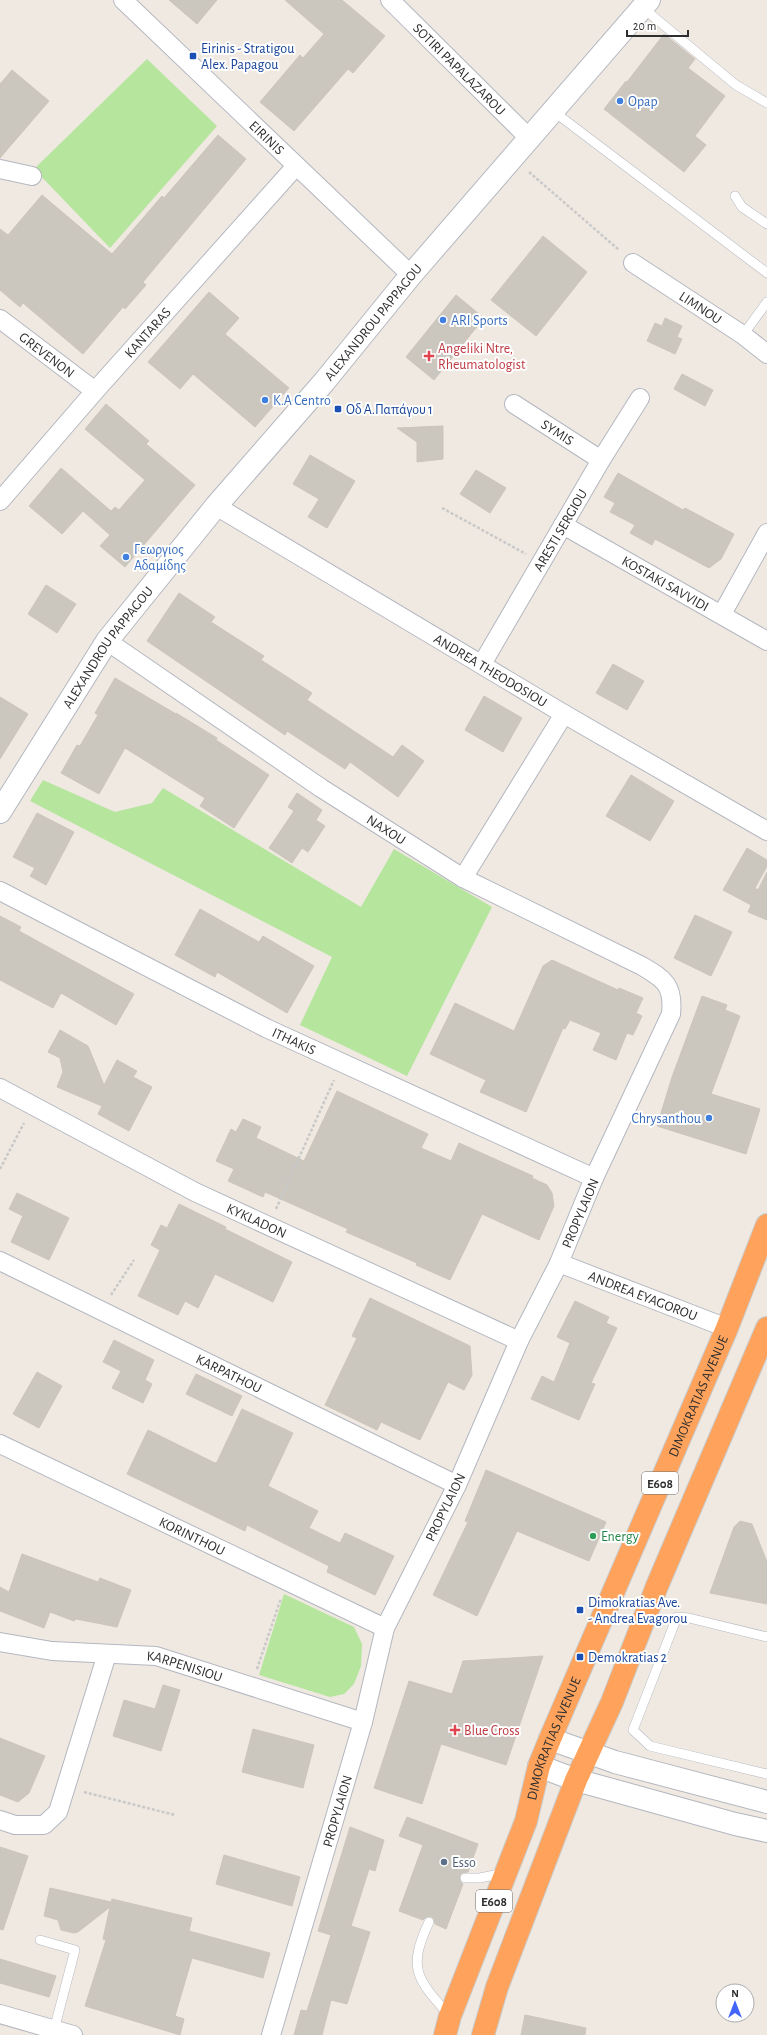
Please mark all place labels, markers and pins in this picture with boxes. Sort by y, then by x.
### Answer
place label: Eirinis - Stratigou Alex. Papagou [201,42,294,72]
marker: Eirinis - Stratigou Alex. Papagou [188,51,198,61]
place label: Opap [628,95,658,109]
marker: Opap [615,96,625,106]
place label: ARI Sports [451,314,508,328]
marker: ARI Sports [438,315,448,325]
place label: Angeliki Ntre, Rheumatologist [438,342,526,372]
marker: Angeliki Ntre, Rheumatologist [423,350,435,362]
place label: K.A Centro [273,394,331,408]
marker: K.A Centro [260,395,270,405]
place label: Οδ Α.Παπάγου 1 [346,403,433,417]
marker: Οδ Α.Παπάγου 1 [333,404,343,414]
place label: Γεωργιος Αδαμίδης [134,543,186,573]
marker: Γεωργιος Αδαμίδης [121,552,131,562]
place label: Chrysanthou [631,1112,701,1126]
marker: Chrysanthou [704,1113,714,1123]
place label: Energy [601,1530,639,1544]
marker: Energy [588,1531,598,1541]
place label: Dimokratias Ave. - Andrea Evagorou [588,1596,687,1626]
marker: Dimokratias Ave. - Andrea Evagorou [575,1605,585,1615]
place label: Demokratias 2 [588,1651,667,1665]
marker: Demokratias 2 [575,1652,585,1662]
marker: Blue Cross [449,1724,461,1736]
place label: Blue Cross [464,1724,520,1738]
place label: Esso [452,1856,476,1870]
marker: Esso [439,1857,449,1867]

